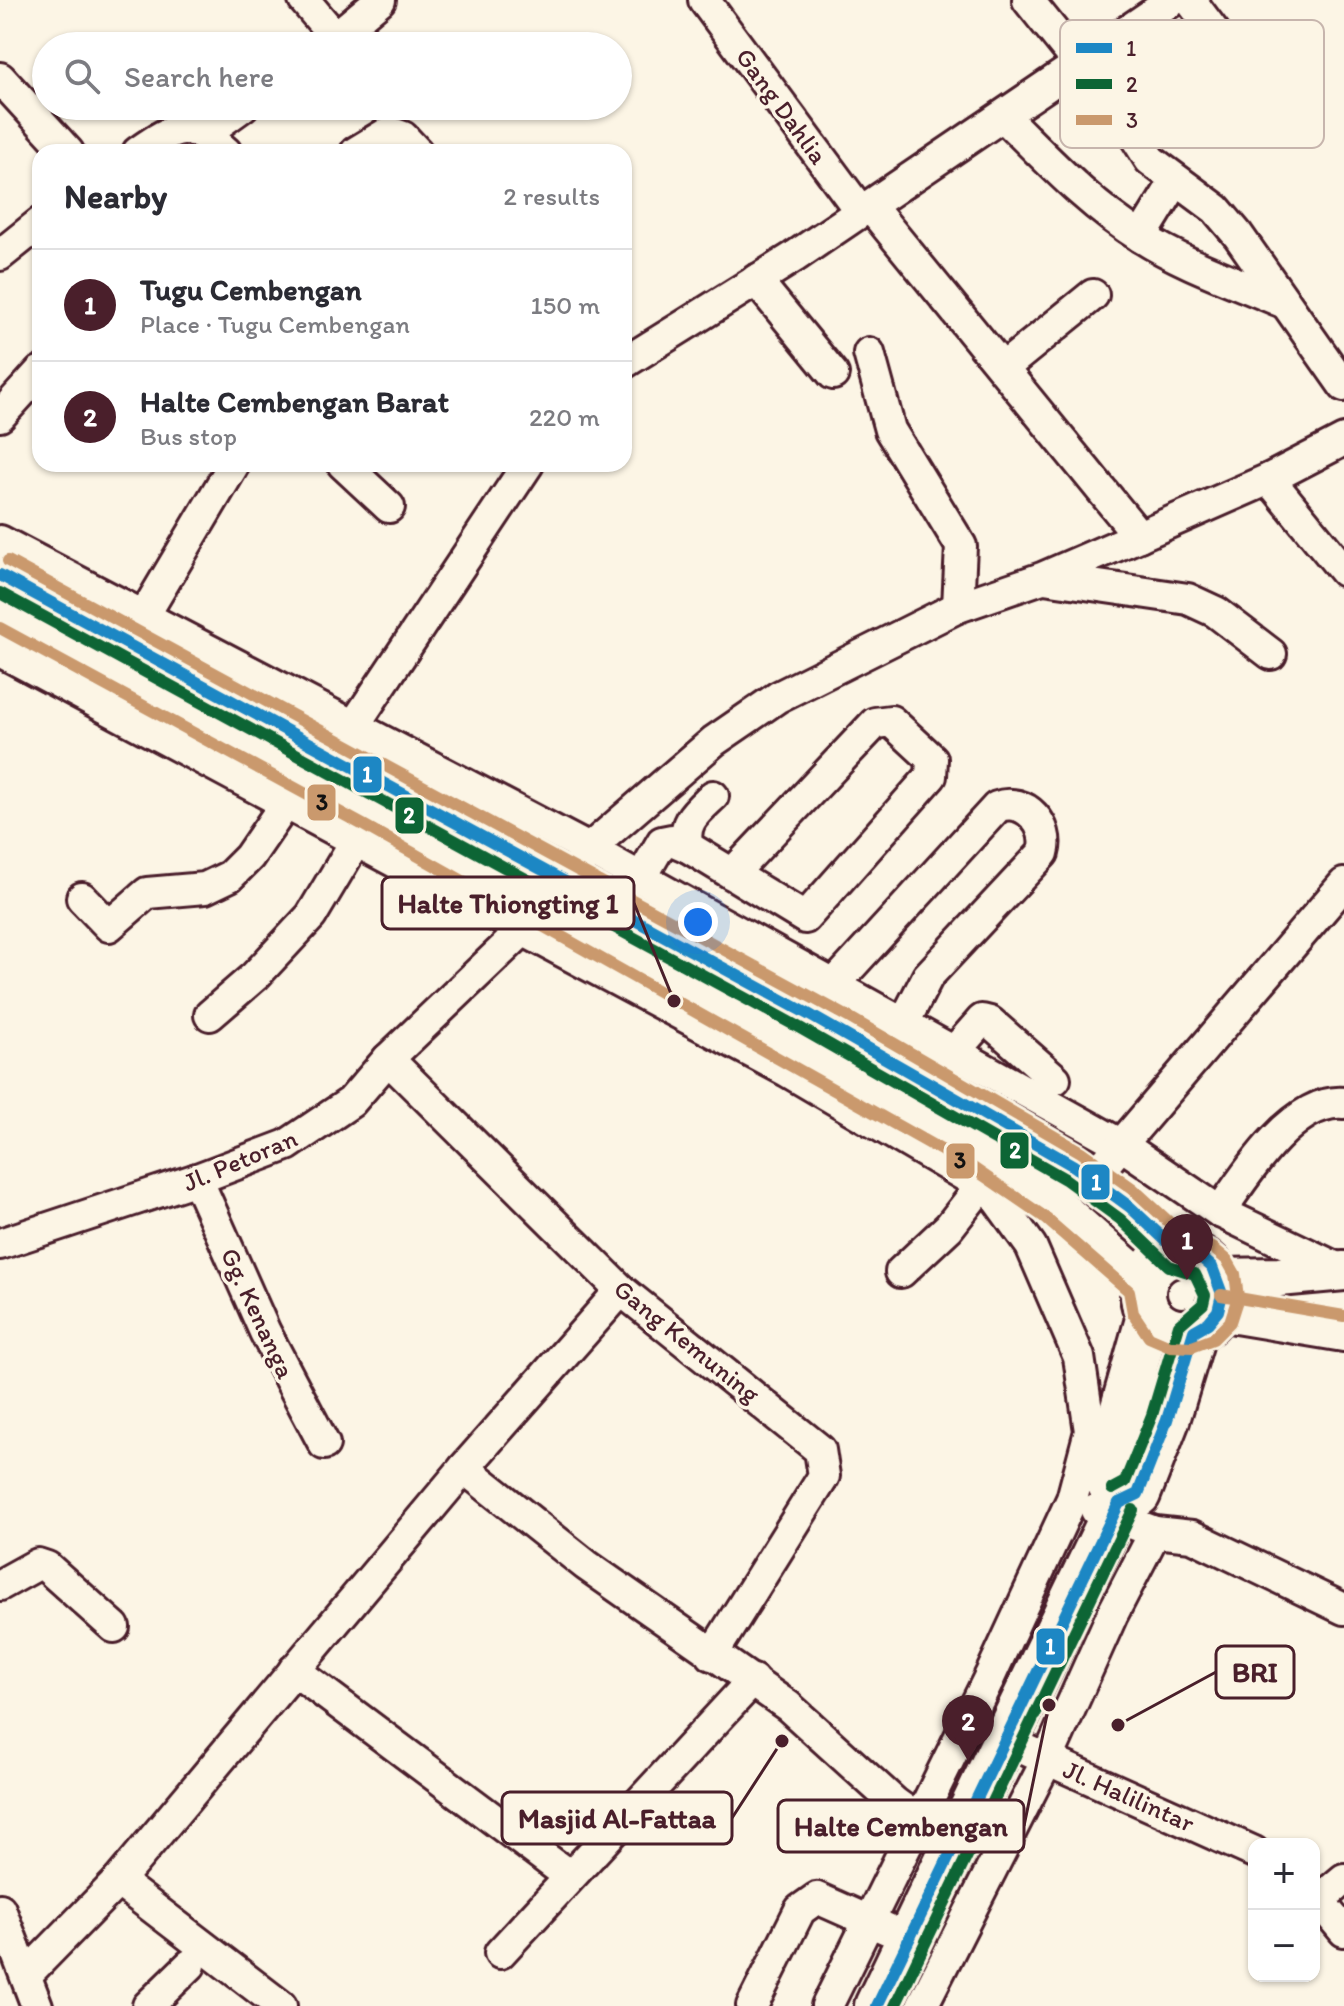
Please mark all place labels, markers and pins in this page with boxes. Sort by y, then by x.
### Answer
callout: Halte Thiongting 1 [382,877,634,929]
pin: 1 [1161,1214,1213,1280]
callout: BRI [1216,1646,1294,1698]
pin: 2 [942,1695,994,1761]
callout: Masjid Al-Fattaa [502,1792,732,1844]
callout: Halte Cembengan [778,1800,1024,1852]

